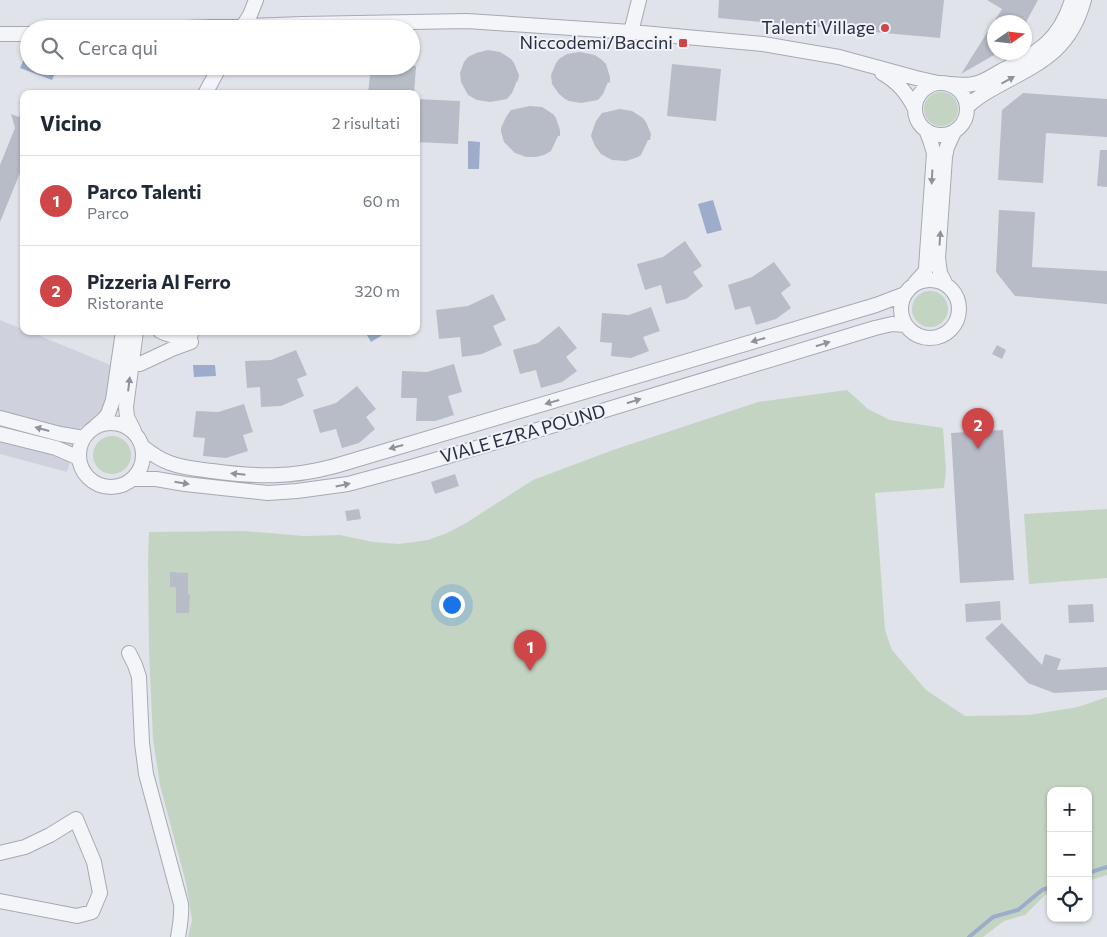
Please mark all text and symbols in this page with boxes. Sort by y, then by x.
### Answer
north arrow [987,15,1032,60]
place label: Talenti Village [761,16,875,38]
search box [20,20,420,75]
marker: Talenti Village [879,22,891,34]
place label: Niccodemi/Baccini [520,31,673,53]
icon: search [38,34,66,62]
text: Cerca qui [78,36,158,59]
marker: Niccodemi/Baccini [677,37,689,49]
one-way arrow [1001,76,1016,84]
text: Vicino [40,110,101,135]
text: 2 risultati [332,113,400,132]
one-way arrow [928,169,936,185]
text: Parco Talenti [87,180,202,203]
text: 1 [52,191,60,210]
text: 60 m [363,191,400,210]
text: Parco [87,203,129,222]
one-way arrow [936,229,944,245]
text: Pizzeria Al Ferro [87,270,231,293]
text: 2 [51,281,61,300]
text: 320 m [355,281,400,300]
text: Ristorante [87,293,164,312]
one-way arrow [751,336,766,344]
one-way arrow [816,339,831,347]
one-way arrow [125,376,133,392]
one-way arrow [627,396,642,404]
one-way arrow [545,398,560,406]
street label: VIALE EZRA POUND [438,399,608,467]
pin: 2 [962,408,994,449]
one-way arrow [34,425,49,433]
one-way arrow [389,444,404,452]
one-way arrow [229,470,245,478]
one-way arrow [174,480,190,488]
one-way arrow [336,480,352,488]
your location [439,592,465,618]
pin: 1 [514,630,546,671]
map controls [1047,787,1092,922]
button: + [1047,787,1092,832]
button: − [1047,832,1092,877]
button: locate [1047,877,1092,922]

